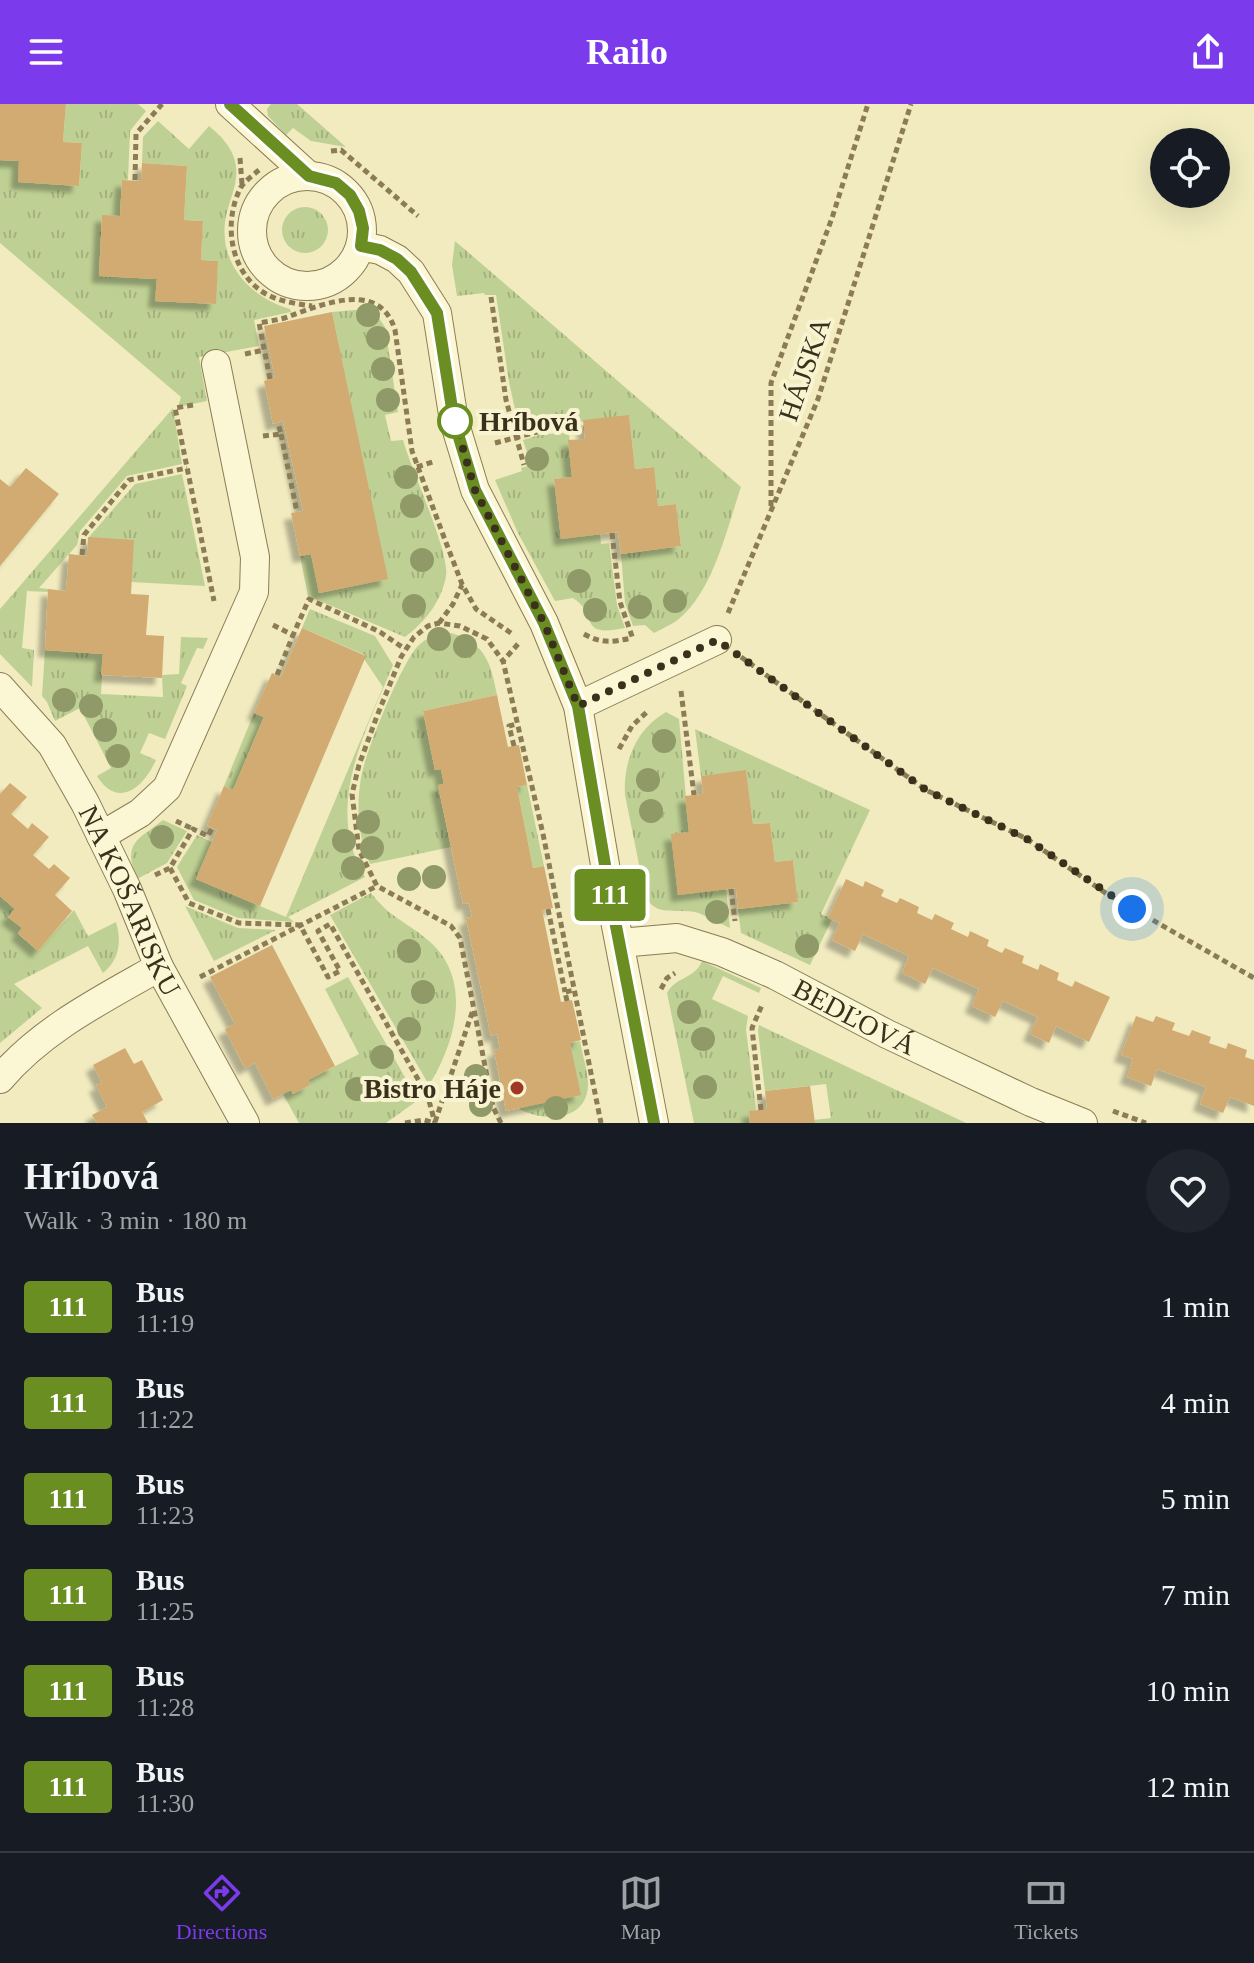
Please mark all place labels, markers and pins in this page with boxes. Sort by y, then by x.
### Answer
marker: Hríbová [438,404,472,438]
place label: Hríbová [479,406,579,437]
place label: Bistro Háje [364,1073,501,1104]
marker: Bistro Háje [508,1079,526,1097]

